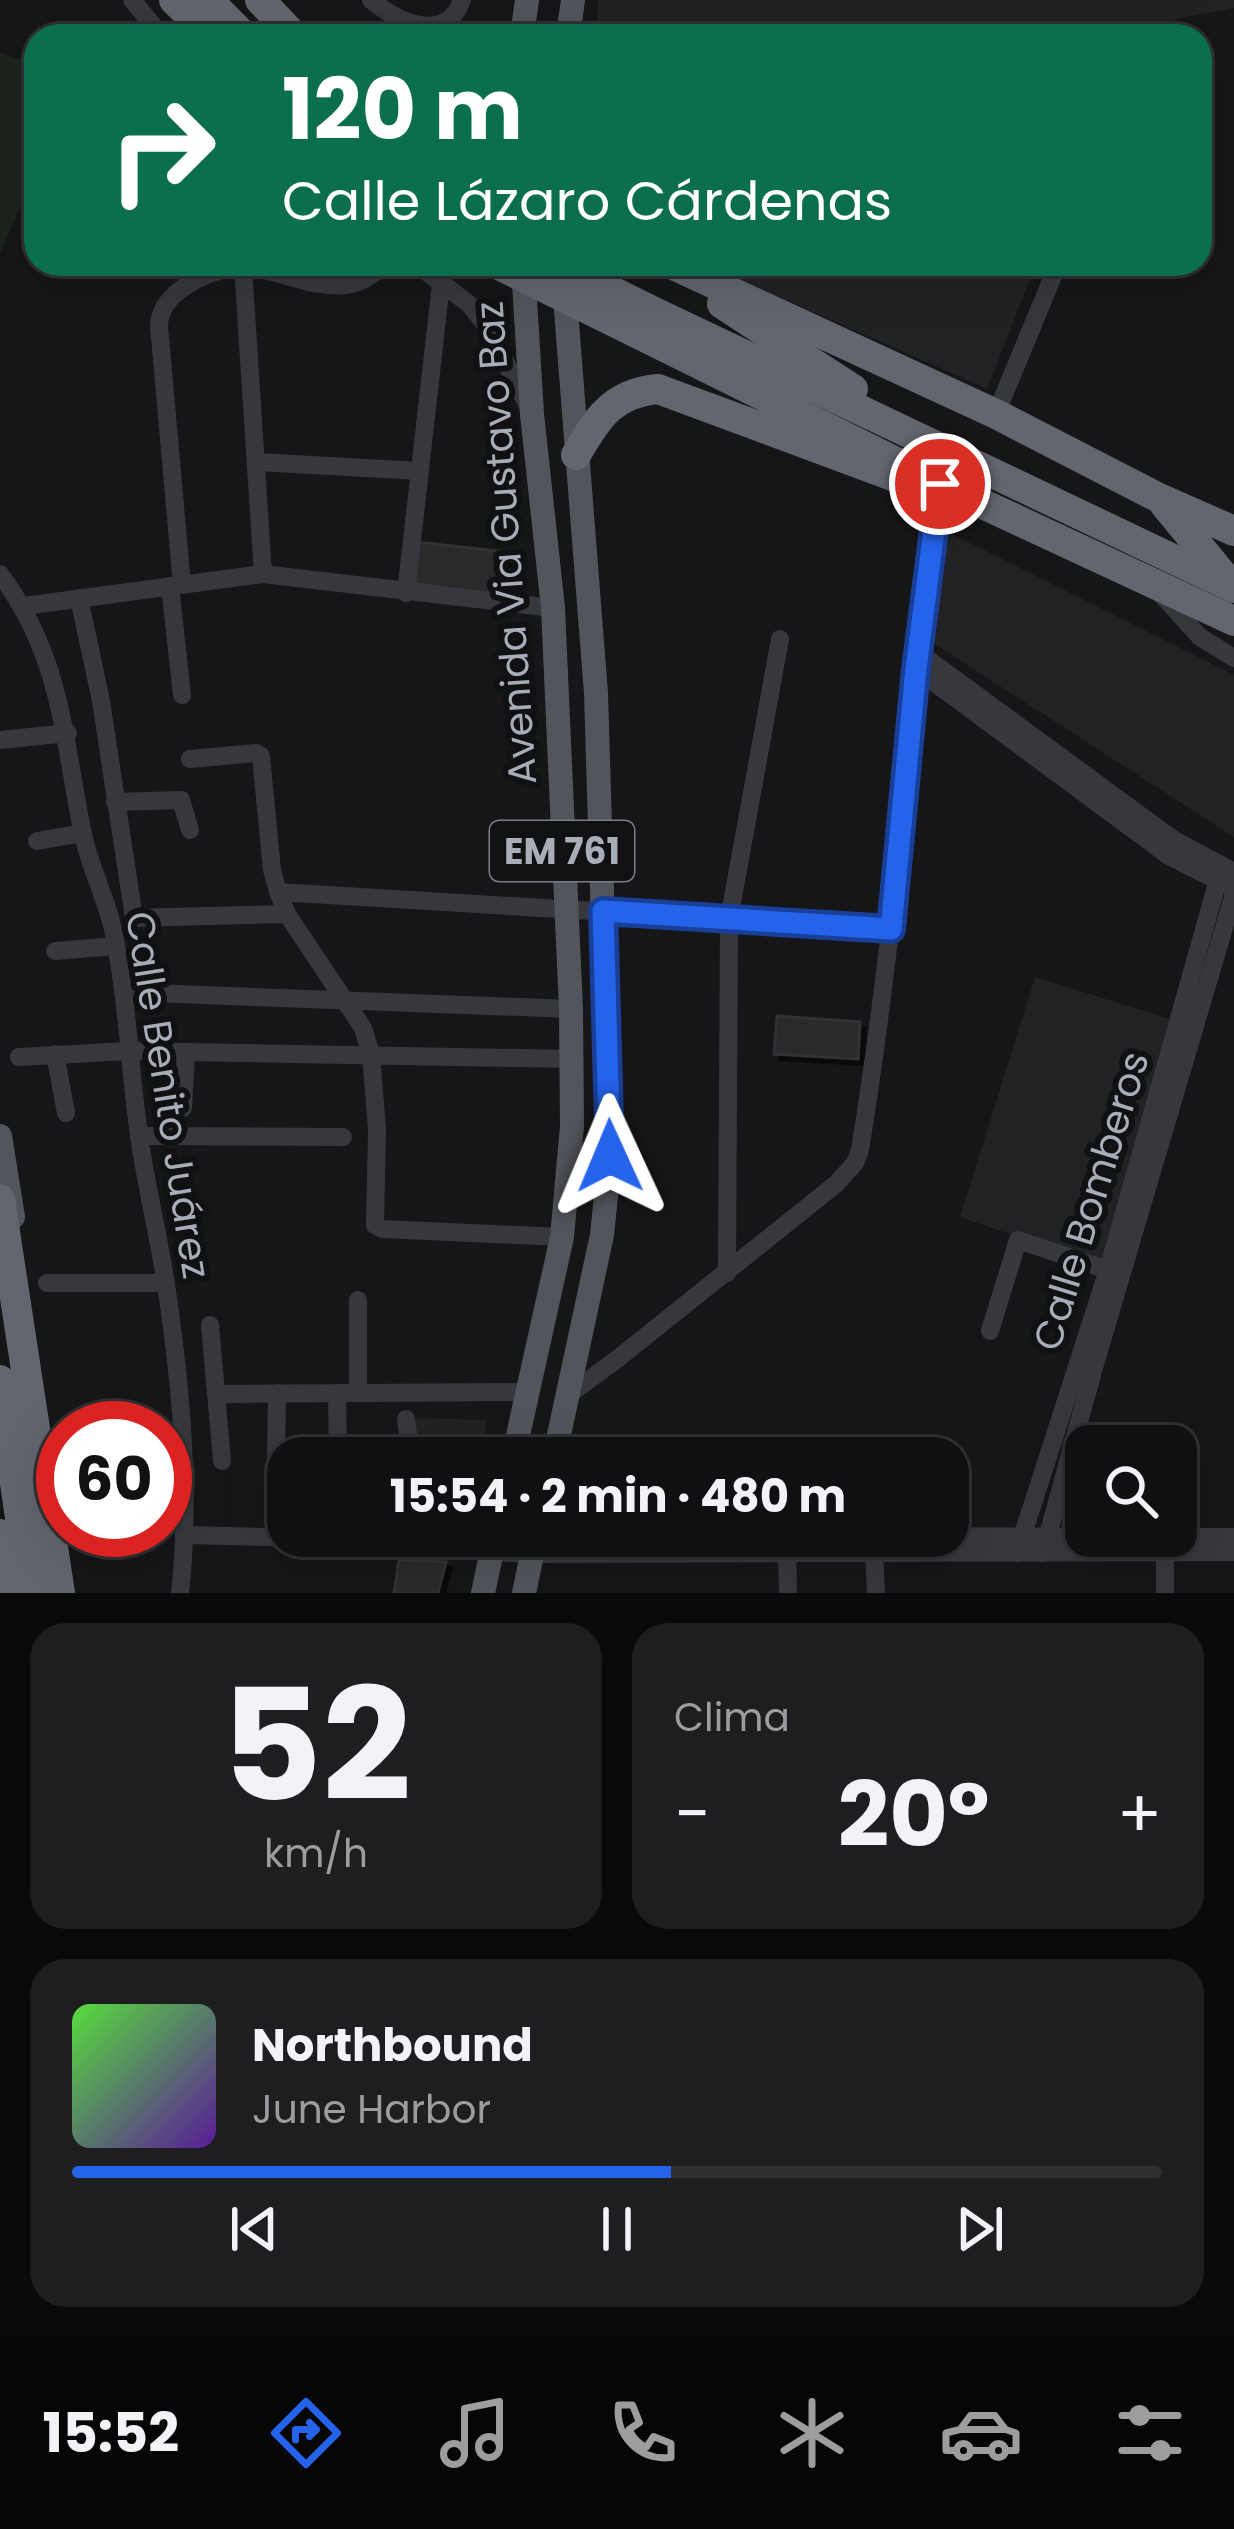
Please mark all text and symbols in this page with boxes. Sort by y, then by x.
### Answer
text: 120 m [282,51,523,168]
icon: right [84,72,240,228]
text: Calle Lázaro Cárdenas [282,163,892,239]
street label: Avenida Via Gustavo Baz [462,300,550,786]
pin [889,433,991,535]
icon: arrive [907,451,973,517]
road number: EM 761 [490,821,634,881]
street label: Calle Benito Juárez [112,908,224,1282]
street label: Calle Bomberos [1019,1045,1163,1357]
position arrow [547,1093,673,1219]
speed limit sign: 60 [36,1401,192,1557]
map controls [1065,1425,1197,1557]
button: search [1065,1425,1197,1557]
text: 15:54 · 2 min · 480 m [390,1465,846,1528]
text: 52 [221,1636,411,1855]
text: Clima [674,1690,790,1745]
text: 20° [838,1751,990,1878]
text: − [674,1768,710,1860]
text: + [1117,1768,1162,1860]
text: km/h [264,1826,368,1881]
text: Northbound [252,2014,533,2077]
text: June Harbor [252,2082,491,2137]
icon: previous [221,2196,287,2262]
icon: pause [584,2196,650,2262]
icon: next [947,2196,1013,2262]
icon: directions [264,2391,348,2475]
icon: music [433,2391,517,2475]
icon: phone [601,2391,685,2475]
icon: climate [770,2391,854,2475]
icon: car [939,2391,1023,2475]
icon: filters [1108,2391,1192,2475]
text: 15:52 [42,2395,179,2471]

